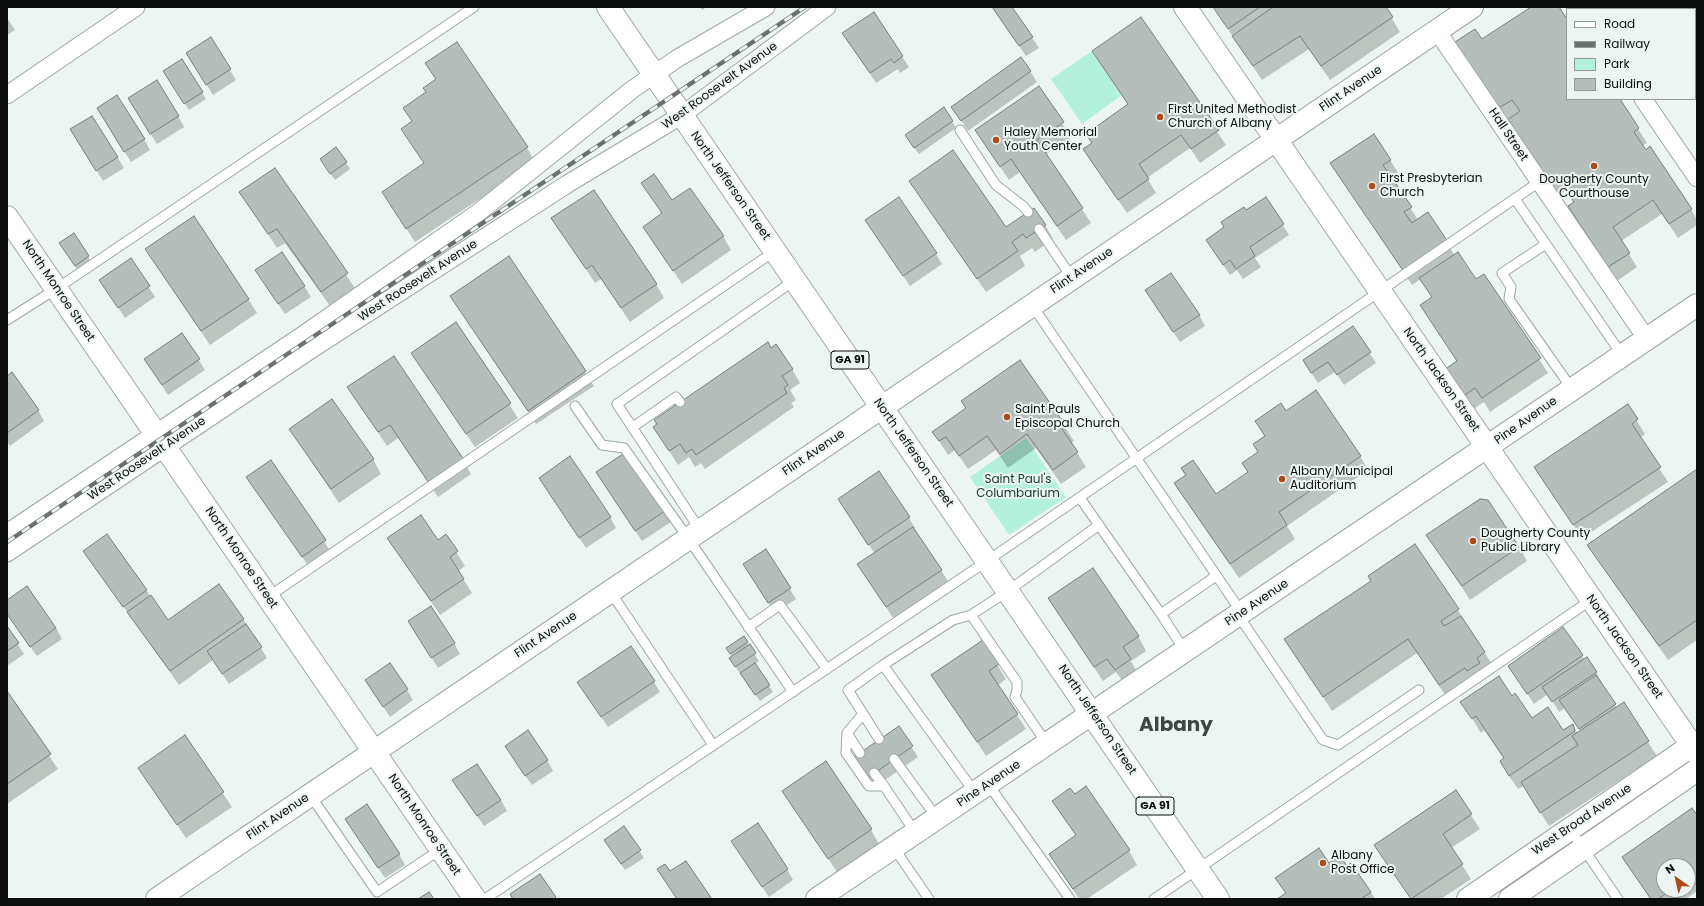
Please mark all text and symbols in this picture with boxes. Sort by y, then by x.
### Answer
legend [1566,8,1696,100]
text: Road [1604,15,1635,32]
text: Railway [1604,35,1650,52]
street label: West Roosevelt Avenue [659,39,781,133]
text: Park [1604,55,1630,72]
street label: Flint Avenue [1317,63,1385,115]
text: Building [1604,75,1652,92]
place label: First United Methodist Church of Albany [1168,103,1296,131]
street label: Hall Street [1485,106,1531,164]
marker: First United Methodist Church of Albany [1155,112,1165,122]
place label: Haley Memorial Youth Center [1004,126,1097,154]
street label: North Jefferson Street [687,129,773,243]
marker: Haley Memorial Youth Center [991,135,1001,145]
marker: Dougherty County Courthouse [1589,161,1599,171]
place label: First Presbyterian Church [1380,172,1482,200]
place label: Dougherty County Courthouse [1539,173,1649,201]
marker: First Presbyterian Church [1367,181,1377,191]
street label: North Monroe Street [19,237,97,345]
street label: West Roosevelt Avenue [356,237,480,325]
street label: Flint Avenue [1048,245,1116,297]
street label: North Jackson Street [1400,325,1482,435]
road number: GA 91 [831,351,869,369]
street label: Pine Avenue [1492,394,1560,448]
street label: North Jefferson Street [870,396,956,510]
place label: Saint Pauls Episcopal Church [1015,403,1120,431]
marker: Saint Pauls Episcopal Church [1002,412,1012,422]
street label: West Roosevelt Avenue [85,414,209,504]
street label: Flint Avenue [780,427,848,479]
place label: Albany Municipal Auditorium [1290,465,1393,493]
park label: Saint Paul's Columbarium [976,473,1060,501]
marker: Albany Municipal Auditorium [1277,474,1287,484]
street label: North Monroe Street [202,504,280,612]
place label: Dougherty County Public Library [1481,527,1590,555]
marker: Dougherty County Public Library [1468,536,1478,546]
street label: Pine Avenue [1223,577,1291,629]
street label: North Jackson Street [1583,592,1665,702]
street label: Flint Avenue [512,609,580,661]
street label: North Jefferson Street [1055,662,1139,778]
district label: Albany [1139,714,1213,738]
street label: Pine Avenue [955,758,1023,810]
street label: North Monroe Street [385,771,463,879]
street label: West Broad Avenue [1529,781,1635,859]
street label: Flint Avenue [244,791,312,843]
road number: GA 91 [1136,797,1174,815]
place label: Albany Post Office [1331,849,1394,877]
marker: Albany Post Office [1318,858,1328,868]
north arrow [1656,858,1696,898]
text: N [1662,860,1678,878]

